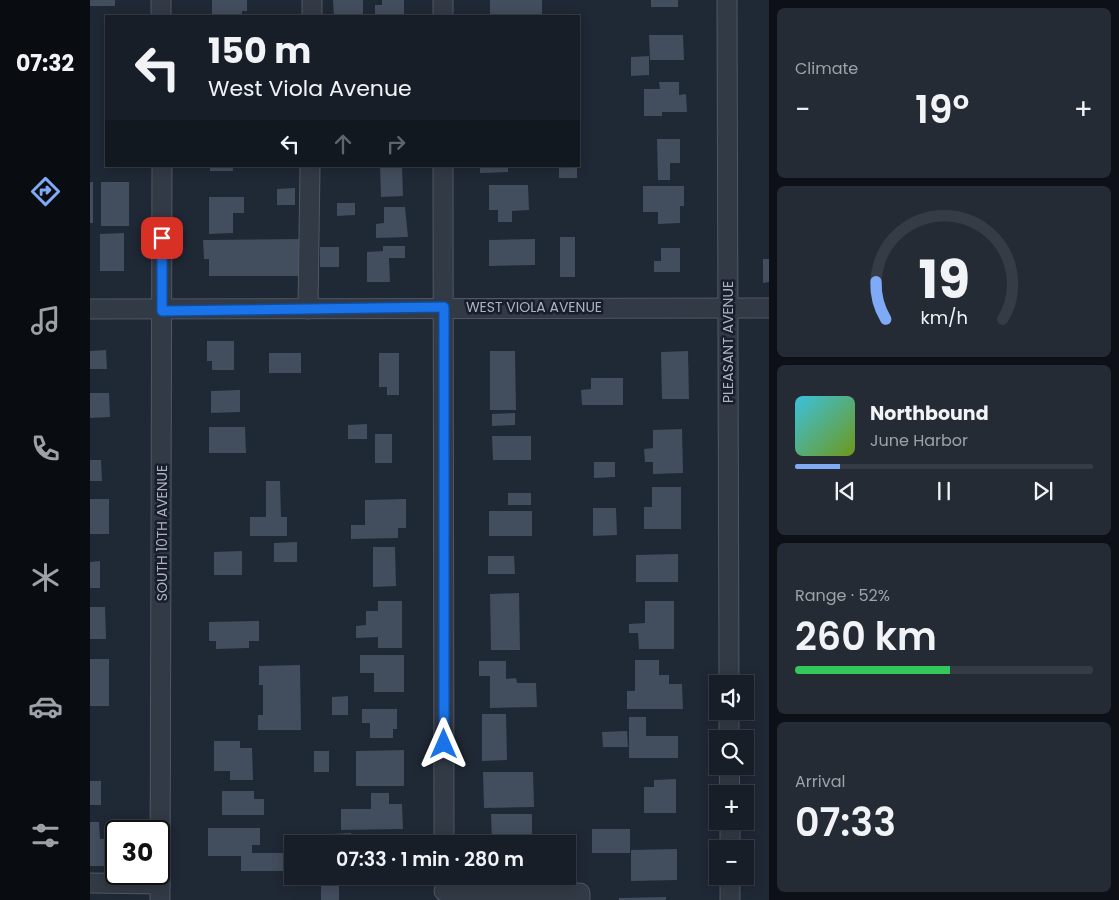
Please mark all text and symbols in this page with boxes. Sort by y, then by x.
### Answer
text: 150 m [208,26,311,75]
icon: left [125,35,190,100]
text: 07:32 [16,48,74,79]
text: Climate [795,57,858,80]
text: West Viola Avenue [208,73,412,104]
text: 19° [915,83,969,136]
text: − [795,90,810,129]
text: + [1074,90,1093,129]
icon: left [276,130,304,158]
icon: ahead [329,130,357,158]
icon: right [382,130,410,158]
icon: directions [28,174,63,209]
pin [141,217,183,259]
icon: arrive [148,224,176,252]
text: 19 [918,243,970,316]
street label: PLEASANT AVENUE [718,281,738,403]
street label: WEST VIOLA AVENUE [466,297,602,317]
icon: music [28,303,63,338]
text: km/h [920,305,968,330]
text: Northbound [870,400,989,427]
text: June Harbor [870,429,968,452]
icon: phone [28,431,63,466]
street label: SOUTH 10TH AVENUE [152,465,172,601]
icon: previous [831,477,859,505]
icon: pause [930,477,958,505]
icon: next [1029,477,1057,505]
icon: climate [28,560,63,595]
text: Range · 52% [795,584,890,607]
text: 260 km [795,610,937,663]
map controls [709,675,754,885]
button: sound [709,675,754,720]
icon: car [28,689,63,724]
position arrow [417,717,469,769]
button: search [709,730,754,775]
text: Arrival [795,770,845,793]
button: + [709,785,754,830]
text: 07:33 [795,796,896,849]
icon: filters [28,818,63,853]
speed limit sign: 30 [105,820,170,885]
button: − [709,840,754,885]
text: 07:33 · 1 min · 280 m [336,846,524,873]

